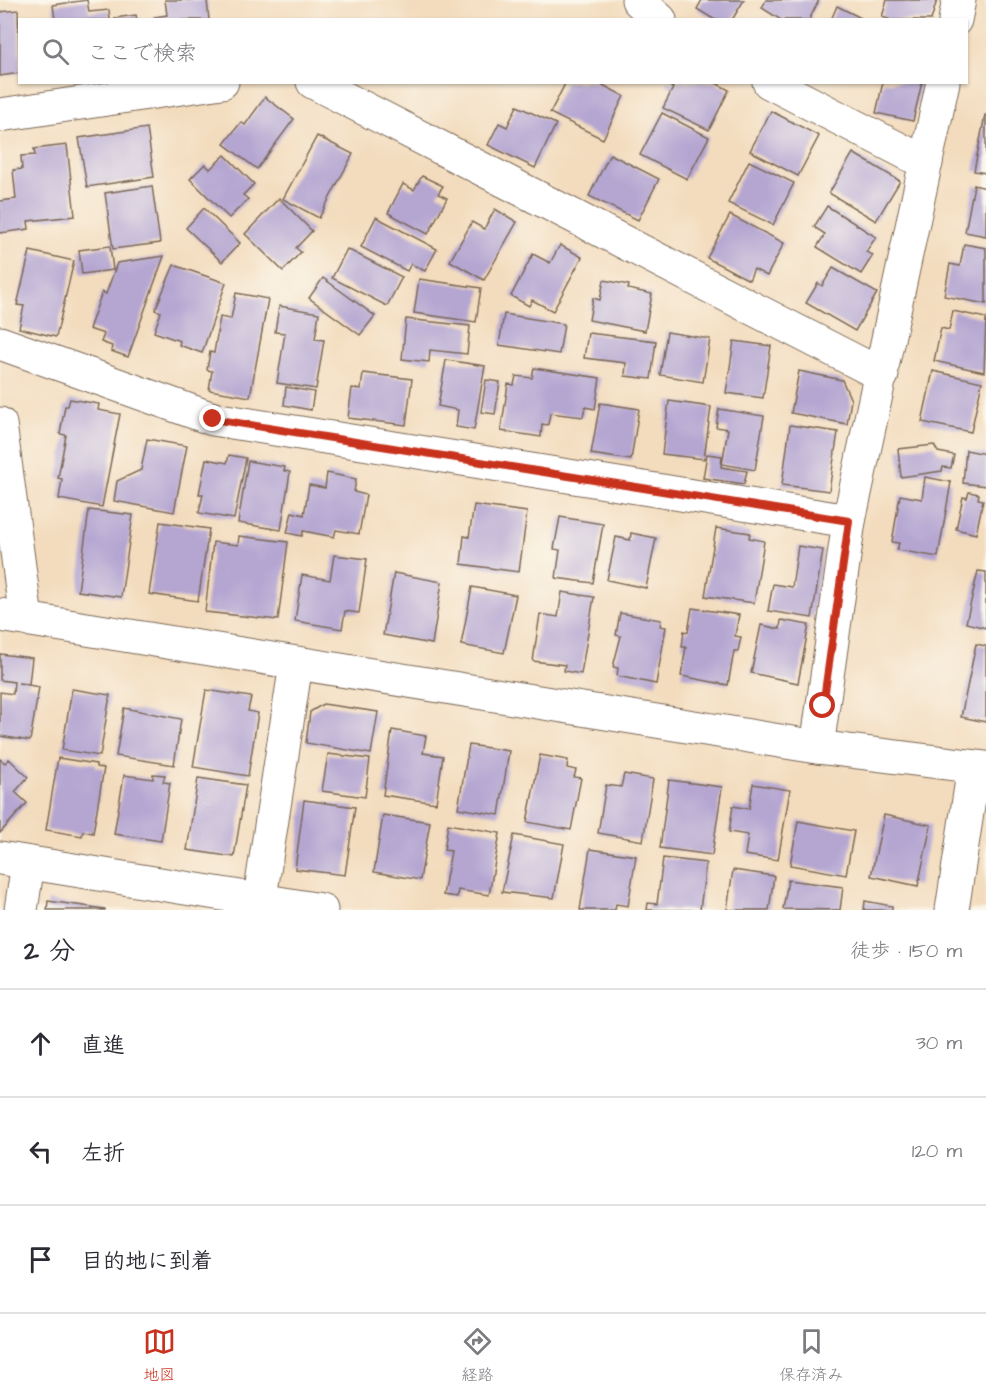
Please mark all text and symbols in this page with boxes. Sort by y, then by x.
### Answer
search box [18,18,968,84]
icon: search [39,35,72,68]
text: ここで検索 [87,38,197,69]
route end [199,405,225,431]
route start [809,692,835,718]
text: 2 分 [24,933,75,969]
text: 徒歩 · 150 m [850,937,962,965]
icon: ahead [24,1027,57,1060]
text: 30 m [916,1029,962,1057]
text: 直進 [81,1030,125,1061]
icon: left [24,1135,57,1168]
text: 120 m [912,1137,962,1165]
text: 左折 [81,1138,125,1169]
icon: arrive [24,1243,57,1276]
text: 目的地に到着 [81,1246,213,1277]
tab: 地図 [143,1325,176,1386]
tab: 経路 [461,1325,494,1386]
tab: 保存済み [779,1325,843,1386]

